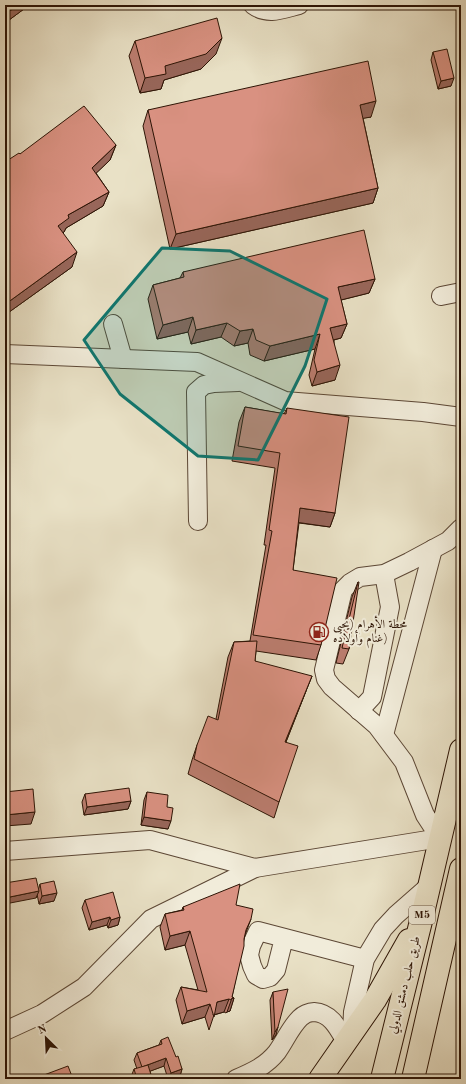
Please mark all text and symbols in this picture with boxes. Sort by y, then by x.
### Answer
place label: محطة الأهرام (يحيى غنام وأولاده) [333,615,408,649]
fuel station icon: محطة الأهرام (يحيى غنام وأولاده) [308,621,330,643]
road number: M5 [409,906,435,924]
street label: طريق حلب دمشق الدولي [387,935,426,1036]
north arrow [26,1018,66,1058]
text: N [36,1023,49,1037]

